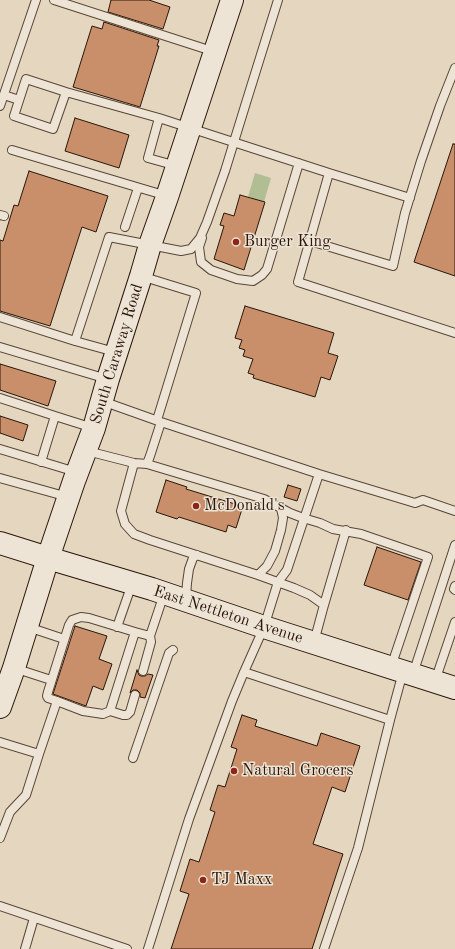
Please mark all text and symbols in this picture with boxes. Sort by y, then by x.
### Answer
place label: Burger King [244,232,331,252]
marker: Burger King [231,237,241,247]
street label: South Caraway Road [86,281,148,427]
place label: McDonald's [204,496,285,516]
marker: McDonald's [191,501,201,511]
street label: East Nettleton Avenue [151,582,305,648]
place label: Natural Grocers [242,761,353,781]
marker: Natural Grocers [229,766,239,776]
place label: TJ Maxx [211,870,272,890]
marker: TJ Maxx [198,875,208,885]

